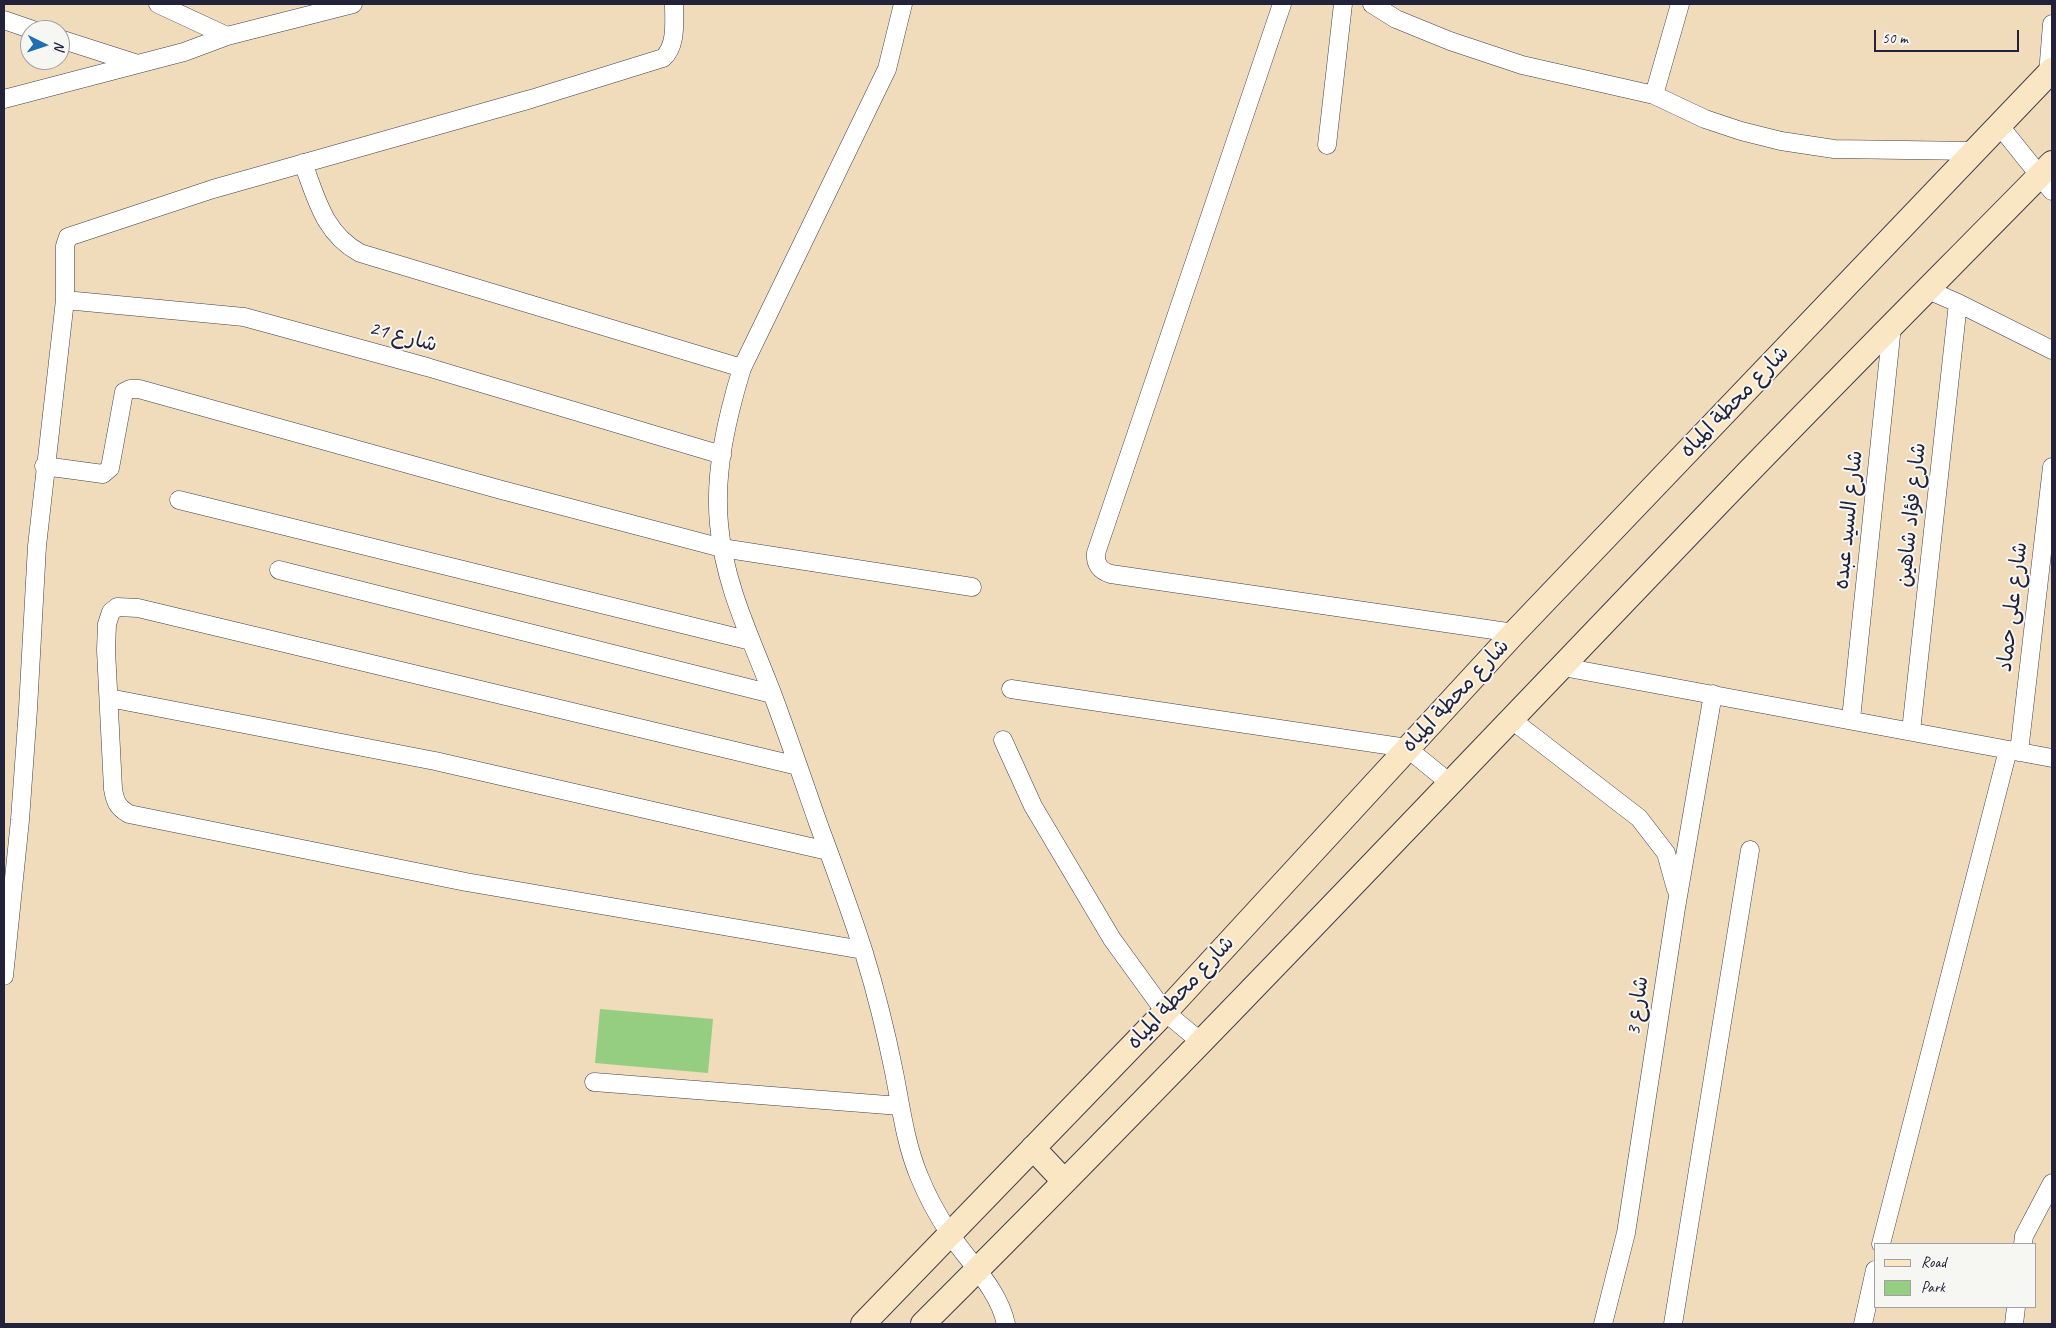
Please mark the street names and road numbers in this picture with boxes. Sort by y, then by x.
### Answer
street label: شارع 21 [366,316,440,358]
street label: شارع محطة المياه [1675,341,1795,463]
street label: شارع فؤاد شاهين [1892,442,1932,588]
street label: شارع السيد عبده [1829,449,1869,591]
street label: شارع على حماد [1993,541,2033,673]
street label: شارع محطة المياه [1397,634,1515,758]
street label: شارع محطة المياه [1122,931,1240,1055]
street label: شارع 3 [1621,975,1655,1037]

